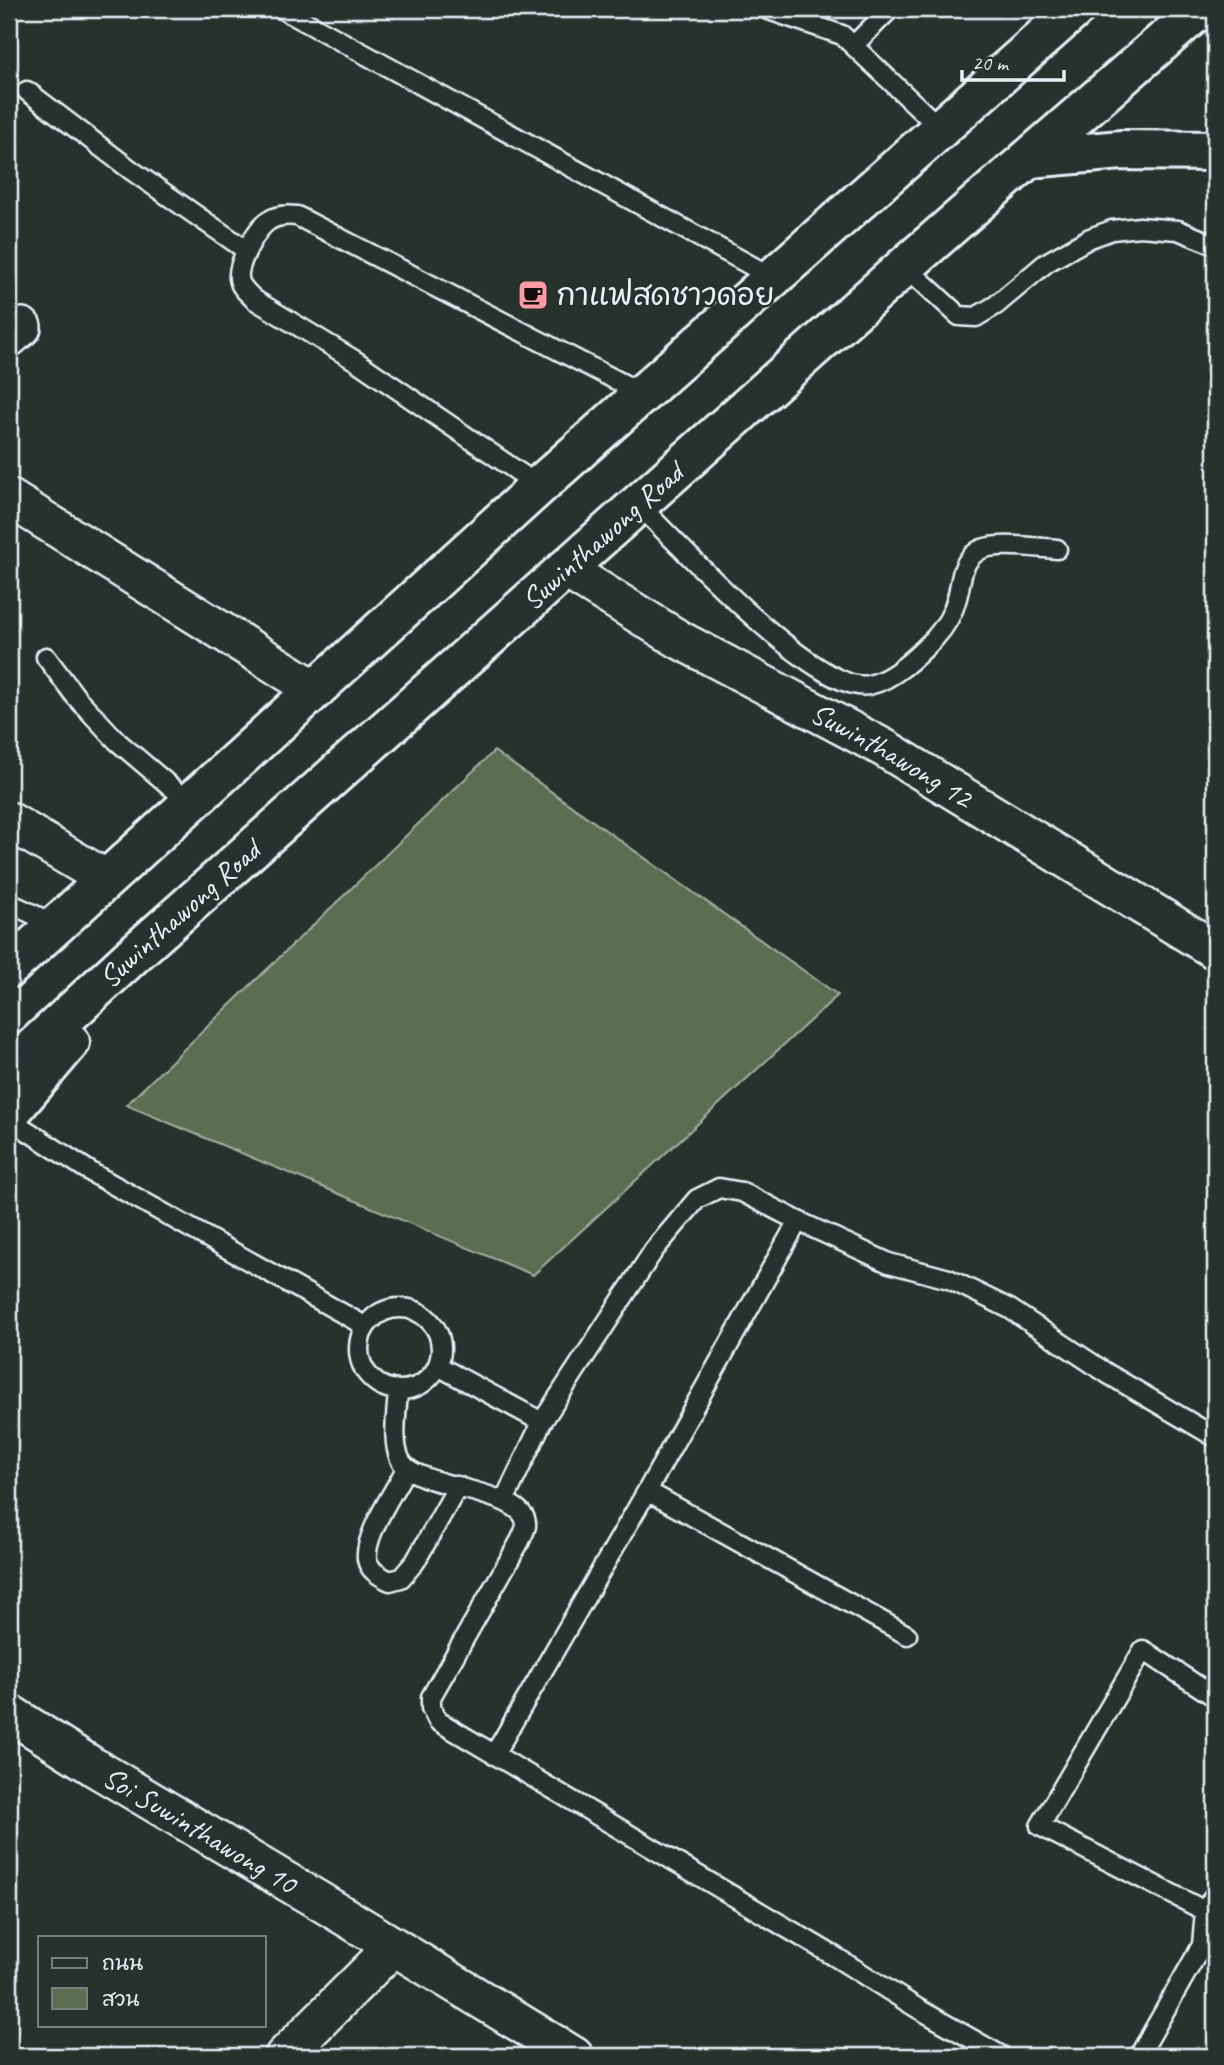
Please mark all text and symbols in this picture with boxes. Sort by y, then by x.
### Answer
scale bar [962,38,1063,82]
text: 20 m [972,50,1010,76]
place label: กาแฟสดชาวดอย [556,276,775,314]
cafe icon: กาแฟสดชาวดอย [516,278,550,312]
street label: Suwinthawong Road [513,451,694,618]
street label: Suwinthawong 12 [804,694,982,818]
street label: Suwinthawong Road [91,829,271,996]
street label: Soi Suwinthawong 10 [96,1758,306,1904]
legend [38,1936,266,2026]
text: ถนน [102,1950,143,1976]
text: สวน [102,1986,139,2012]

